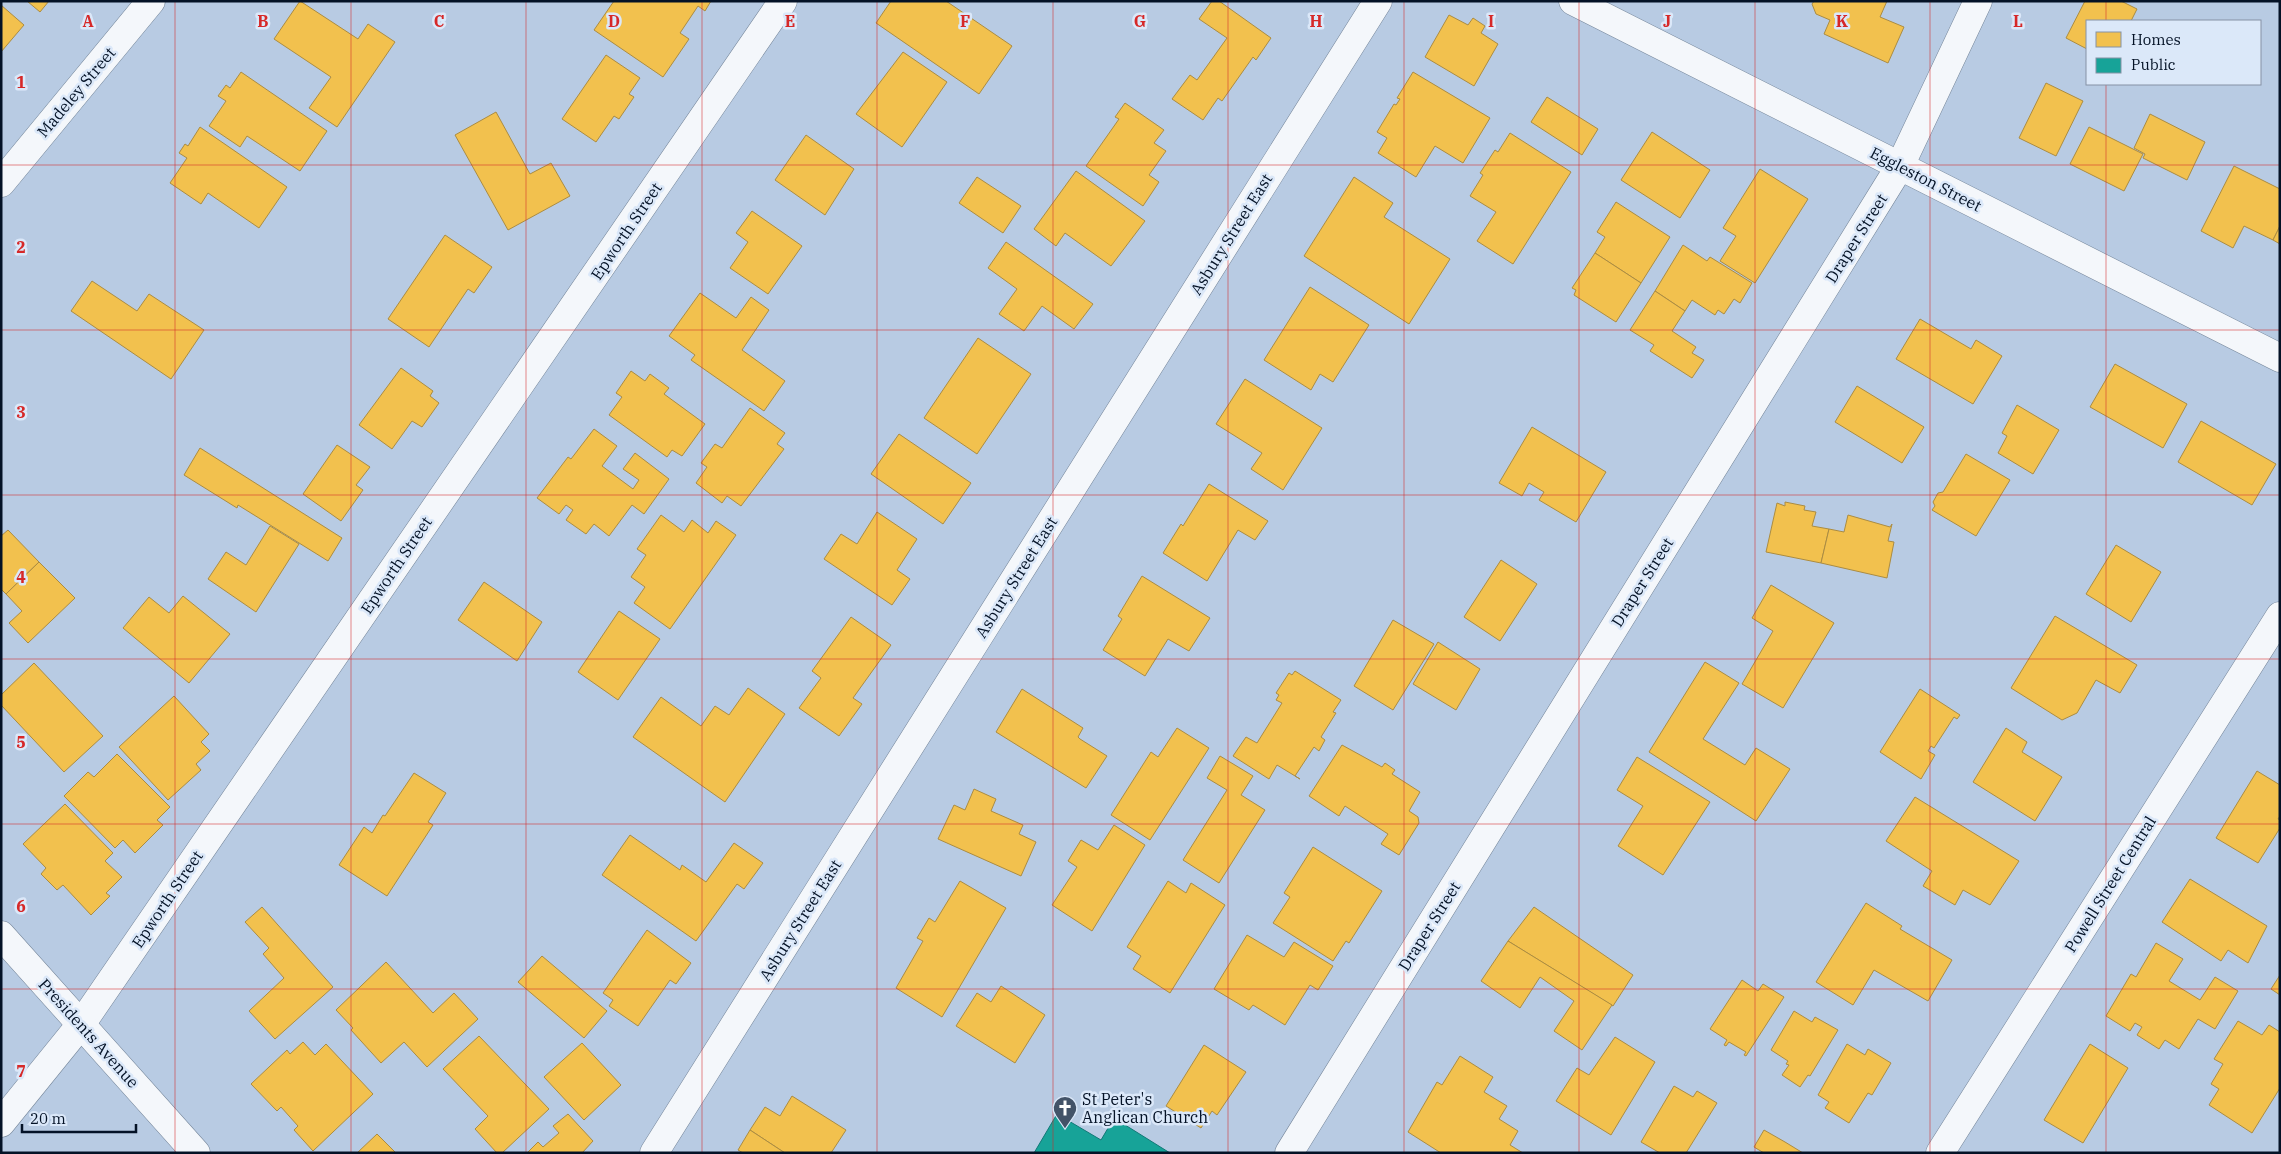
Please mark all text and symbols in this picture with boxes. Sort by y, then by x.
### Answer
text: A [82,11,94,31]
text: B [257,11,269,31]
text: C [434,11,444,31]
text: D [608,11,620,31]
text: E [785,11,795,31]
text: F [960,11,970,31]
text: G [1134,11,1146,31]
text: H [1310,11,1323,31]
text: I [1488,11,1494,31]
text: J [1663,11,1671,31]
text: K [1836,11,1849,31]
text: L [2013,11,2023,31]
legend [2086,20,2261,85]
text: Homes [2131,30,2181,49]
street label: Madeley Street [33,43,120,141]
text: Public [2131,55,2176,74]
text: 1 [16,72,26,92]
street label: Eggleston Street [1867,142,1985,216]
street label: Asbury Street East [1186,169,1277,298]
street label: Epworth Street [586,178,666,283]
street label: Draper Street [1821,189,1892,286]
text: 2 [16,237,26,257]
text: 3 [16,402,26,422]
street label: Epworth Street [356,512,436,617]
street label: Asbury Street East [971,512,1062,641]
street label: Draper Street [1607,533,1678,630]
text: 4 [16,567,26,587]
text: 5 [16,732,26,752]
street label: Powell Street Central [2060,812,2160,956]
street label: Epworth Street [127,846,207,951]
street label: Asbury Street East [755,855,846,984]
street label: Draper Street [1394,877,1465,974]
text: 6 [16,896,26,916]
street label: Presidents Avenue [35,974,143,1092]
text: 7 [16,1061,26,1081]
place label: St Peter's Anglican Church [1082,1089,1208,1127]
church icon: St Peter's Anglican Church [1052,1095,1078,1129]
scale bar [22,1102,136,1134]
text: 20 m [30,1109,66,1128]

